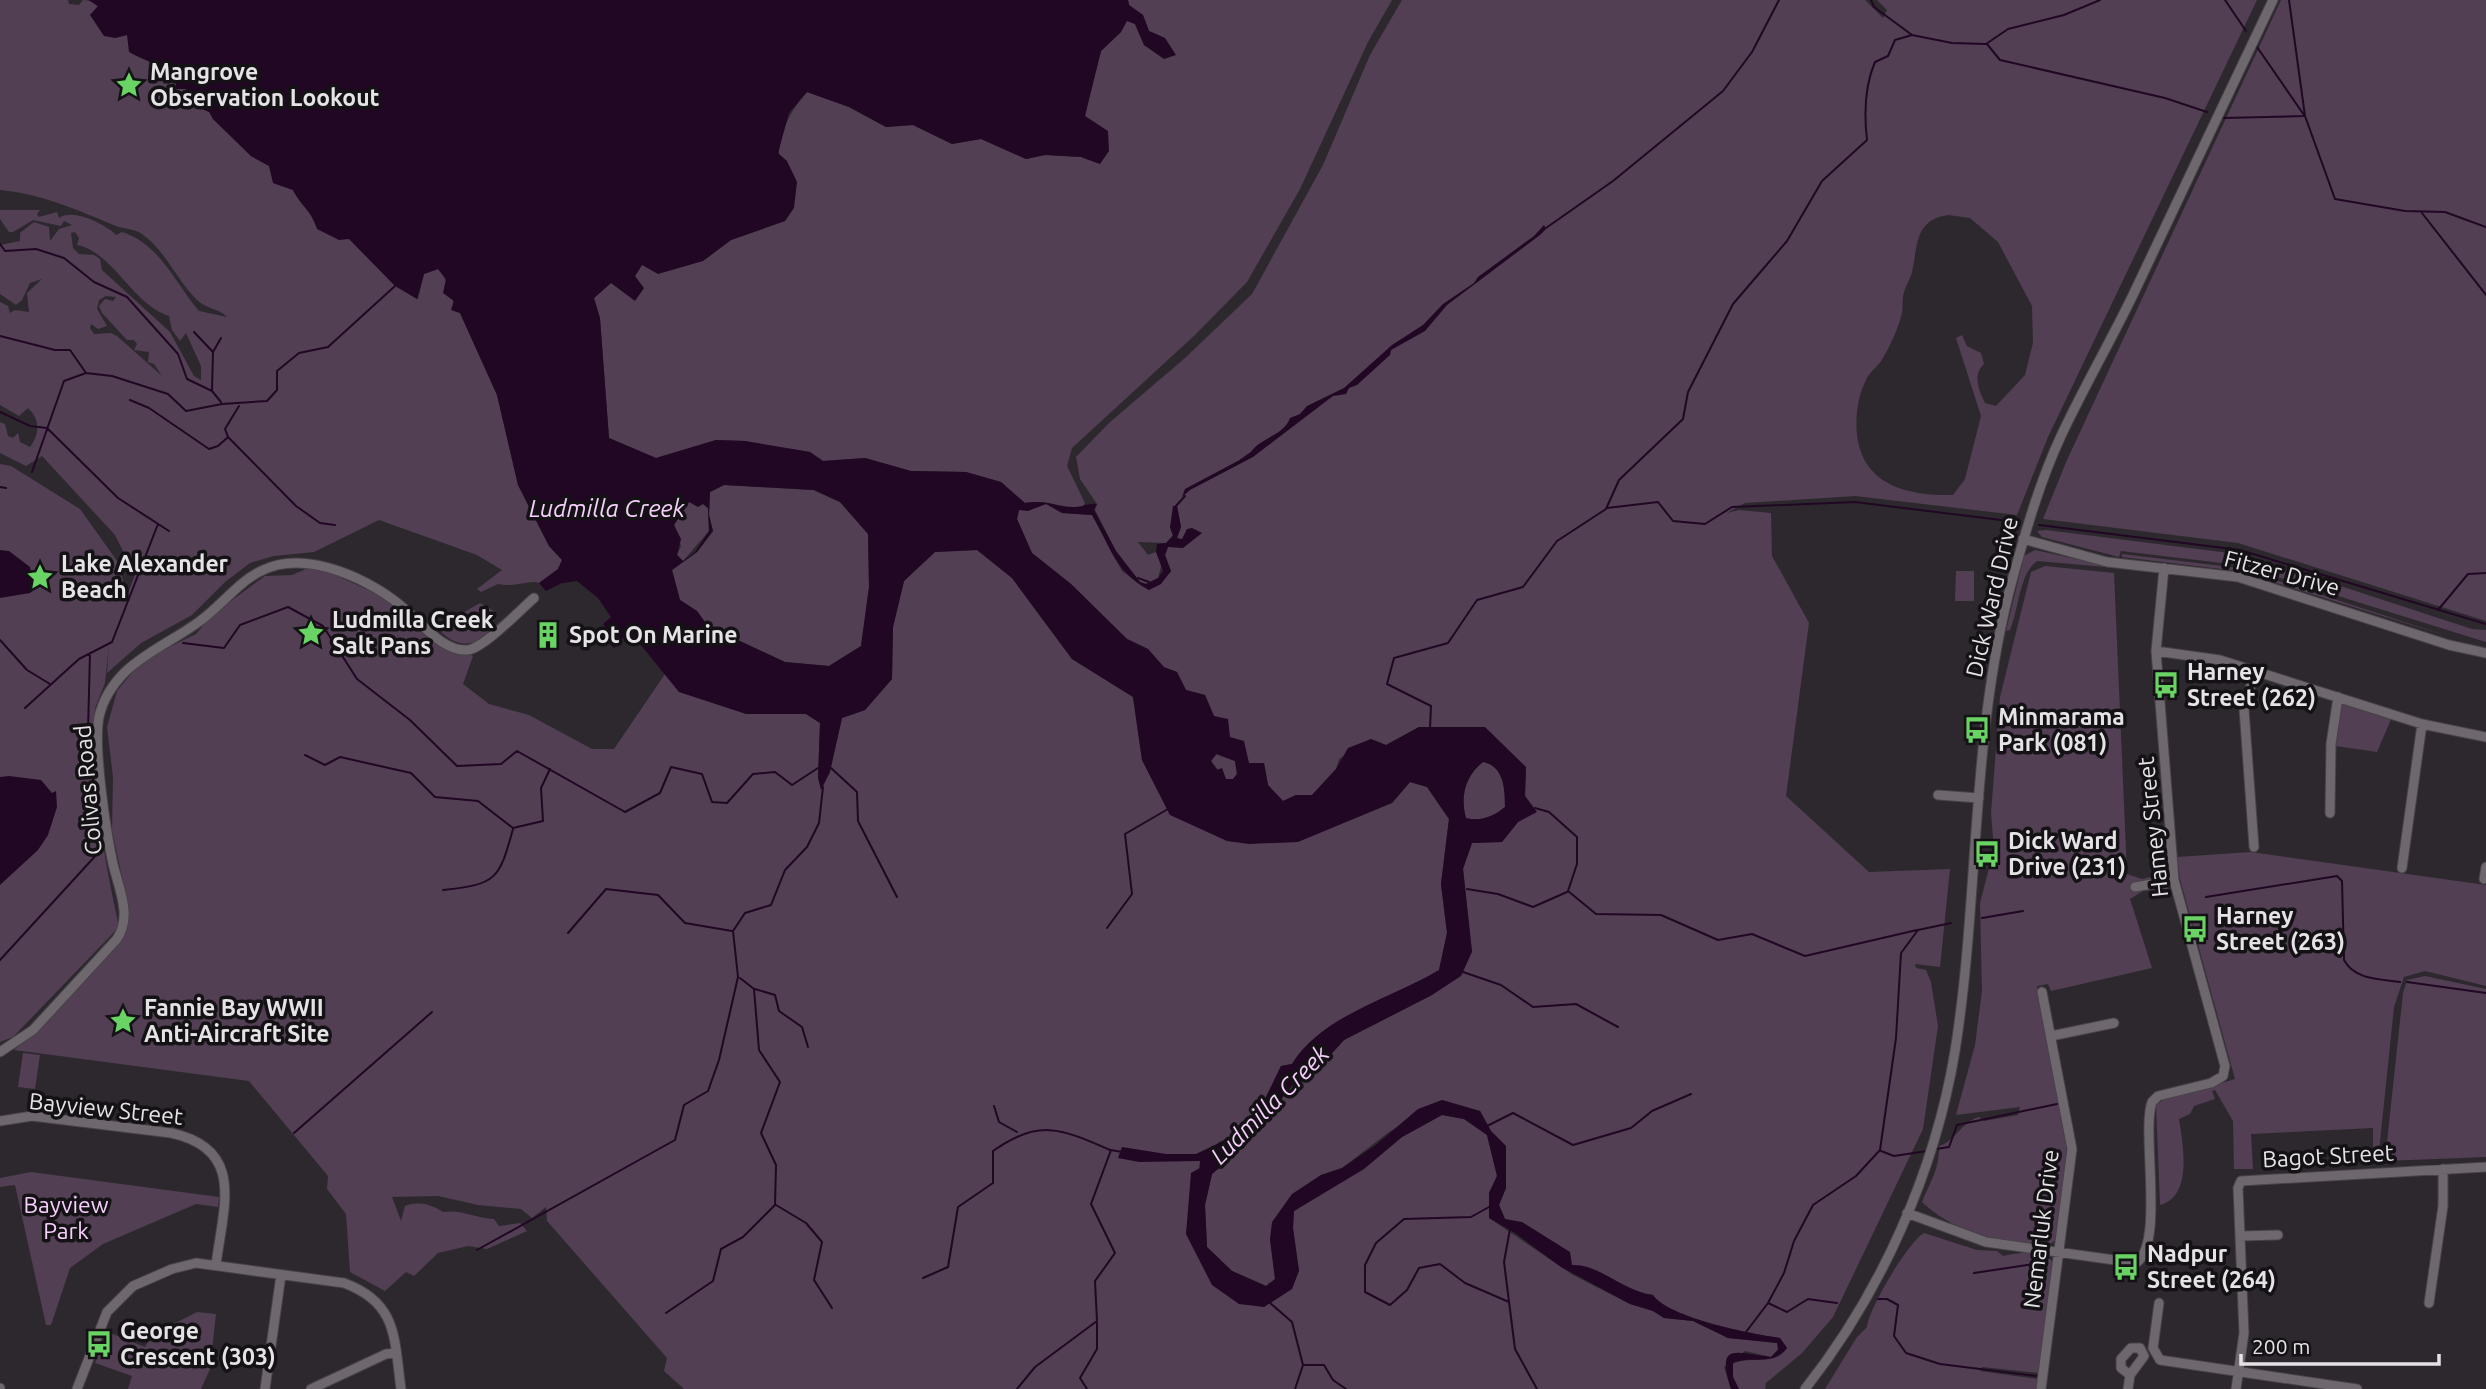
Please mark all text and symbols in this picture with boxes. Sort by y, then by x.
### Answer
place label: Mangrove Observation Lookout [150,59,380,110]
place icon: Mangrove Observation Lookout [114,70,144,100]
water label: Ludmilla Creek [529,495,686,522]
street label: Dick Ward Drive [1961,514,2022,680]
street label: Fitzer Drive [2222,545,2342,600]
place label: Lake Alexander Beach [61,551,229,602]
place icon: Lake Alexander Beach [25,562,55,592]
place label: Ludmilla Creek Salt Pans [332,607,494,658]
place icon: Ludmilla Creek Salt Pans [296,618,326,648]
building icon: Spot On Marine [533,620,563,650]
place label: Spot On Marine [569,622,738,647]
place label: Harney Street (262) [2187,659,2316,711]
bus stop icon: Harney Street (262) [2151,670,2181,700]
place label: Minmarama Park (081) [1998,704,2125,756]
bus stop icon: Minmarama Park (081) [1962,715,1992,745]
street label: Colivas Road [69,724,106,856]
street label: Hamey Street [2133,756,2172,898]
place label: Dick Ward Drive (231) [2008,828,2126,880]
bus stop icon: Dick Ward Drive (231) [1972,839,2002,869]
place label: Harney Street (263) [2216,903,2345,955]
bus stop icon: Harney Street (263) [2180,914,2210,944]
place label: Fannie Bay WWII Anti-Aircraft Site [144,995,329,1046]
place icon: Fannie Bay WWII Anti-Aircraft Site [108,1006,138,1036]
water label: Ludmilla Creek [1205,1040,1335,1169]
street label: Bayview Street [28,1088,184,1129]
street label: Bagot Street [2262,1140,2394,1171]
street label: Nemarluk Drive [2018,1148,2063,1310]
park label: Bayview Park [23,1192,109,1243]
place label: Nadpur Street (264) [2147,1241,2276,1293]
bus stop icon: Nadpur Street (264) [2111,1252,2141,1282]
place label: George Crescent (303) [120,1318,276,1370]
scale bar [2241,1322,2439,1366]
bus stop icon: George Crescent (303) [84,1329,114,1359]
text: 200 m [2252,1334,2310,1358]

